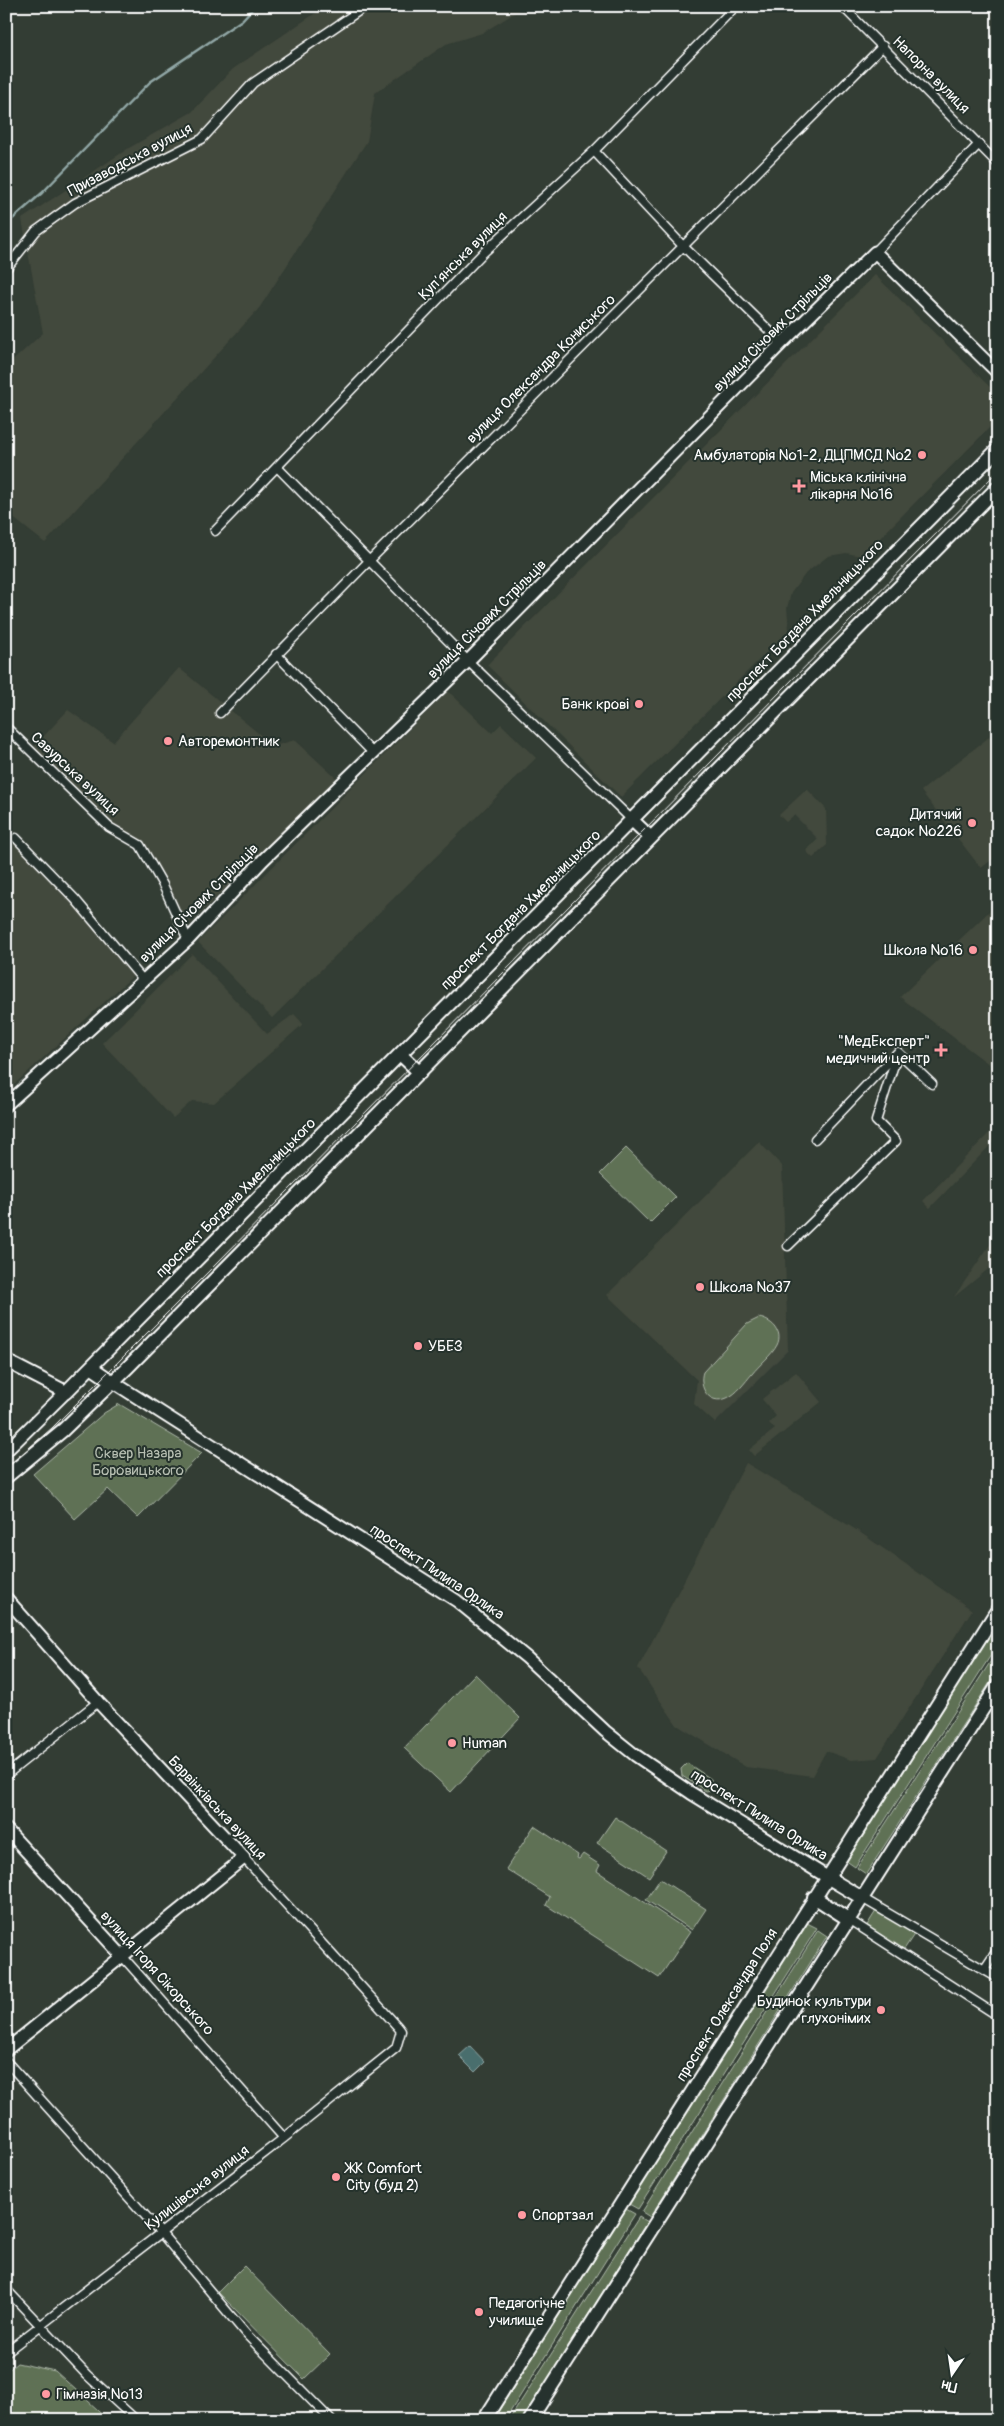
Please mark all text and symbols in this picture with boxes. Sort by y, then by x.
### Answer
street label: Напорна вулиця [888,32,974,118]
street label: Призаводська вулиця [64,119,196,201]
street label: Купʼянська вулиця [415,208,511,304]
street label: вулиця Січових Стрільців [709,268,837,396]
street label: вулиця Олександра Кониського [462,290,620,448]
place label: Амбулаторія №1-2, ДЦПМСД №2 [693,446,912,465]
marker: Амбулаторія №1-2, ДЦПМСД №2 [916,449,928,461]
place label: Міська клінічна лікарня №16 [810,468,906,504]
marker: Міська клінічна лікарня №16 [792,479,806,493]
street label: проспект Богдана Хмельницького [722,536,888,706]
street label: вулиця Січових Стрільців [423,555,551,683]
place label: Банк крові [562,695,629,714]
marker: Банк крові [633,698,645,710]
street label: Савурська вулиця [27,728,123,820]
place label: Авторемонтник [178,732,280,751]
marker: Авторемонтник [162,735,174,747]
place label: Дитячий садок №226 [876,805,962,841]
marker: Дитячий садок №226 [966,817,978,829]
street label: проспект Богдана Хмельницького [437,826,605,994]
street label: вулиця Січових Стрільців [135,839,263,967]
place label: Школа №16 [884,941,963,960]
marker: Школа №16 [967,944,979,956]
place label: "МедЕксперт" медичний центр [826,1032,930,1068]
marker: "МедЕксперт" медичний центр [934,1043,948,1057]
street label: проспект Богдана Хмельницького [152,1114,320,1282]
place label: Школа №37 [710,1278,791,1297]
marker: Школа №37 [694,1281,706,1293]
place label: УБЕЗ [428,1337,463,1356]
marker: УБЕЗ [412,1340,424,1352]
park label: Сквер Назара Боровицького [92,1444,184,1480]
street label: проспект Пилипа Орлика [366,1520,508,1624]
place label: Human [462,1734,507,1753]
marker: Human [446,1737,458,1749]
street label: Барвінківська вулиця [164,1752,270,1864]
street label: проспект Пилипа Орлика [687,1765,831,1865]
street label: вулиця Ігоря Сікорського [96,1907,218,2039]
street label: проспект Олександра Поля [672,1925,782,2085]
place label: Будинок культури глухонімих [757,1992,871,2028]
marker: Будинок культури глухонімих [875,2004,887,2016]
street label: Кулишівська вулиця [141,2141,253,2235]
place label: ЖК Comfort City (буд 2) [344,2159,423,2195]
marker: ЖК Comfort City (буд 2) [330,2171,342,2183]
place label: Спортзал [532,2206,594,2225]
marker: Спортзал [516,2209,528,2221]
place label: Педагогічне училище [488,2294,565,2330]
marker: Педагогічне училище [473,2306,485,2318]
north arrow [926,2348,976,2398]
text: Пн [940,2376,959,2396]
place label: Гімназія №13 [56,2385,143,2404]
marker: Гімназія №13 [40,2388,52,2400]

